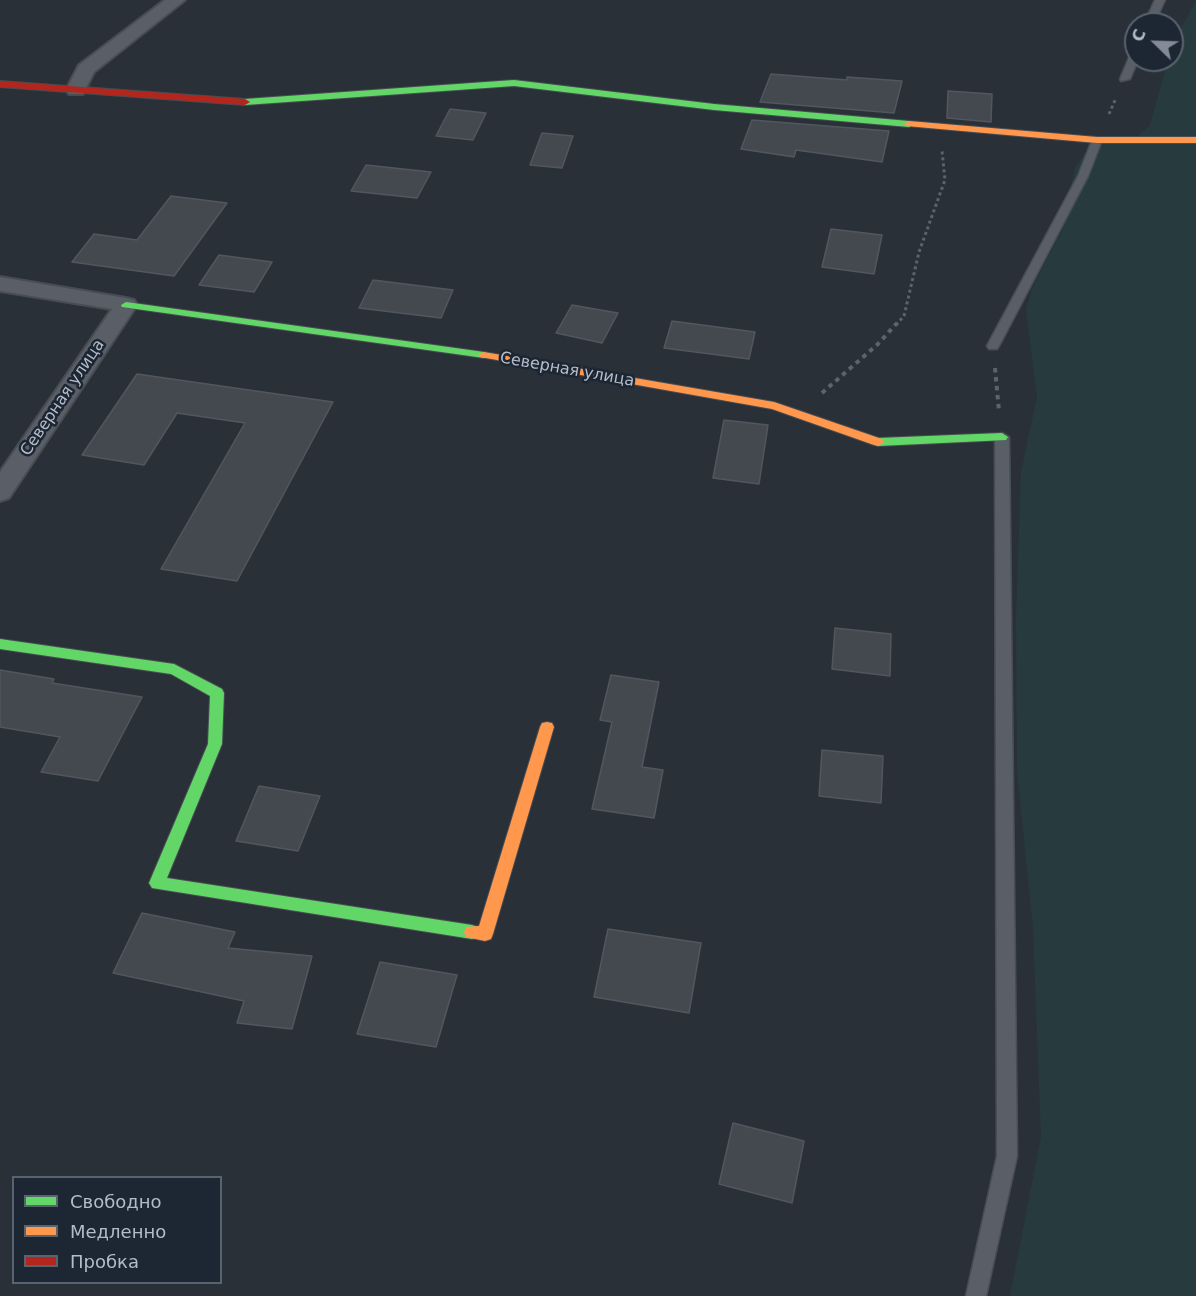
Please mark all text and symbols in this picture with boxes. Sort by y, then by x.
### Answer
north arrow [1124,12,1184,72]
text: С [1128,26,1150,45]
street label: Северная улица [17,336,109,460]
street label: Северная улица [498,349,636,391]
legend [12,1176,222,1284]
text: Свободно [70,1191,162,1212]
text: Медленно [70,1221,166,1242]
text: Пробка [70,1251,139,1272]

